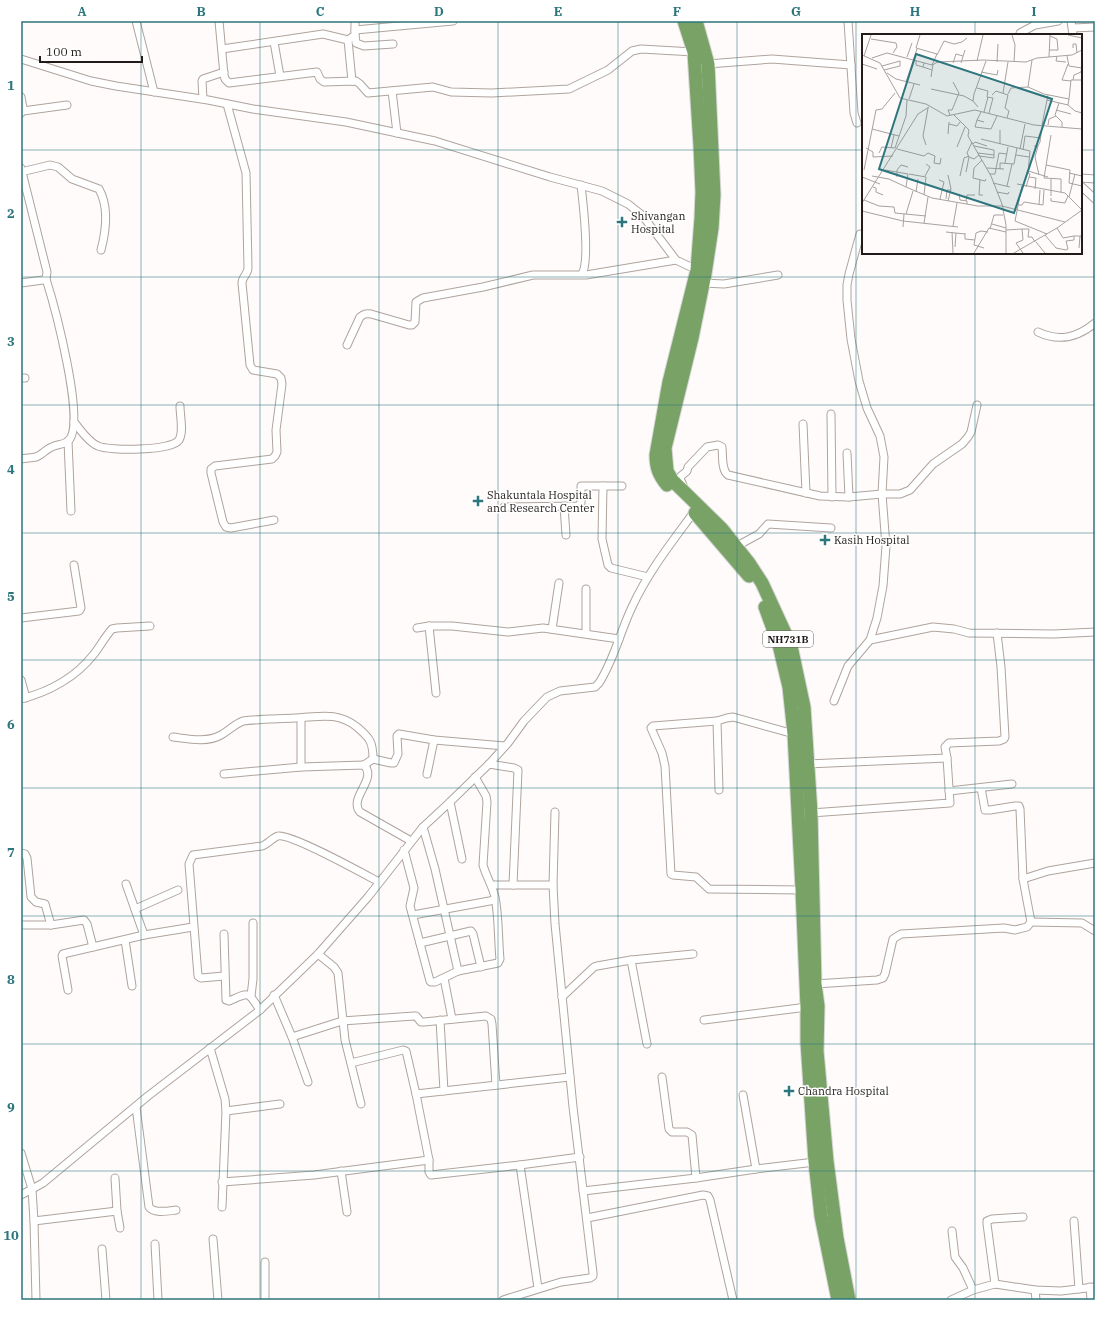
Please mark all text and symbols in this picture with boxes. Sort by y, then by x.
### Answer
text: A [77,3,87,20]
text: B [196,3,206,20]
text: C [316,3,325,20]
text: D [434,3,444,20]
text: E [554,3,562,20]
text: F [673,3,681,20]
text: G [791,3,801,20]
text: H [910,3,921,20]
text: I [1032,3,1037,20]
inset map [862,34,1082,254]
scale bar [40,38,142,64]
text: 100 m [46,44,82,59]
text: 1 [7,77,15,94]
text: 2 [7,205,15,222]
place label: Shivangan Hospital [631,209,686,236]
marker: Shivangan Hospital [616,216,628,228]
text: 3 [7,333,15,350]
text: 4 [7,461,15,478]
place label: Shakuntala Hospital and Research Center [487,488,594,515]
marker: Shakuntala Hospital and Research Center [472,495,484,507]
place label: Kasih Hospital [834,533,910,547]
marker: Kasih Hospital [819,534,831,546]
text: 5 [7,588,15,605]
road number: NH731B [763,631,813,647]
text: 6 [7,716,15,733]
text: 7 [7,844,15,861]
text: 8 [7,971,15,988]
place label: Chandra Hospital [798,1084,889,1098]
marker: Chandra Hospital [783,1085,795,1097]
text: 9 [7,1099,15,1116]
text: 10 [3,1227,19,1244]

